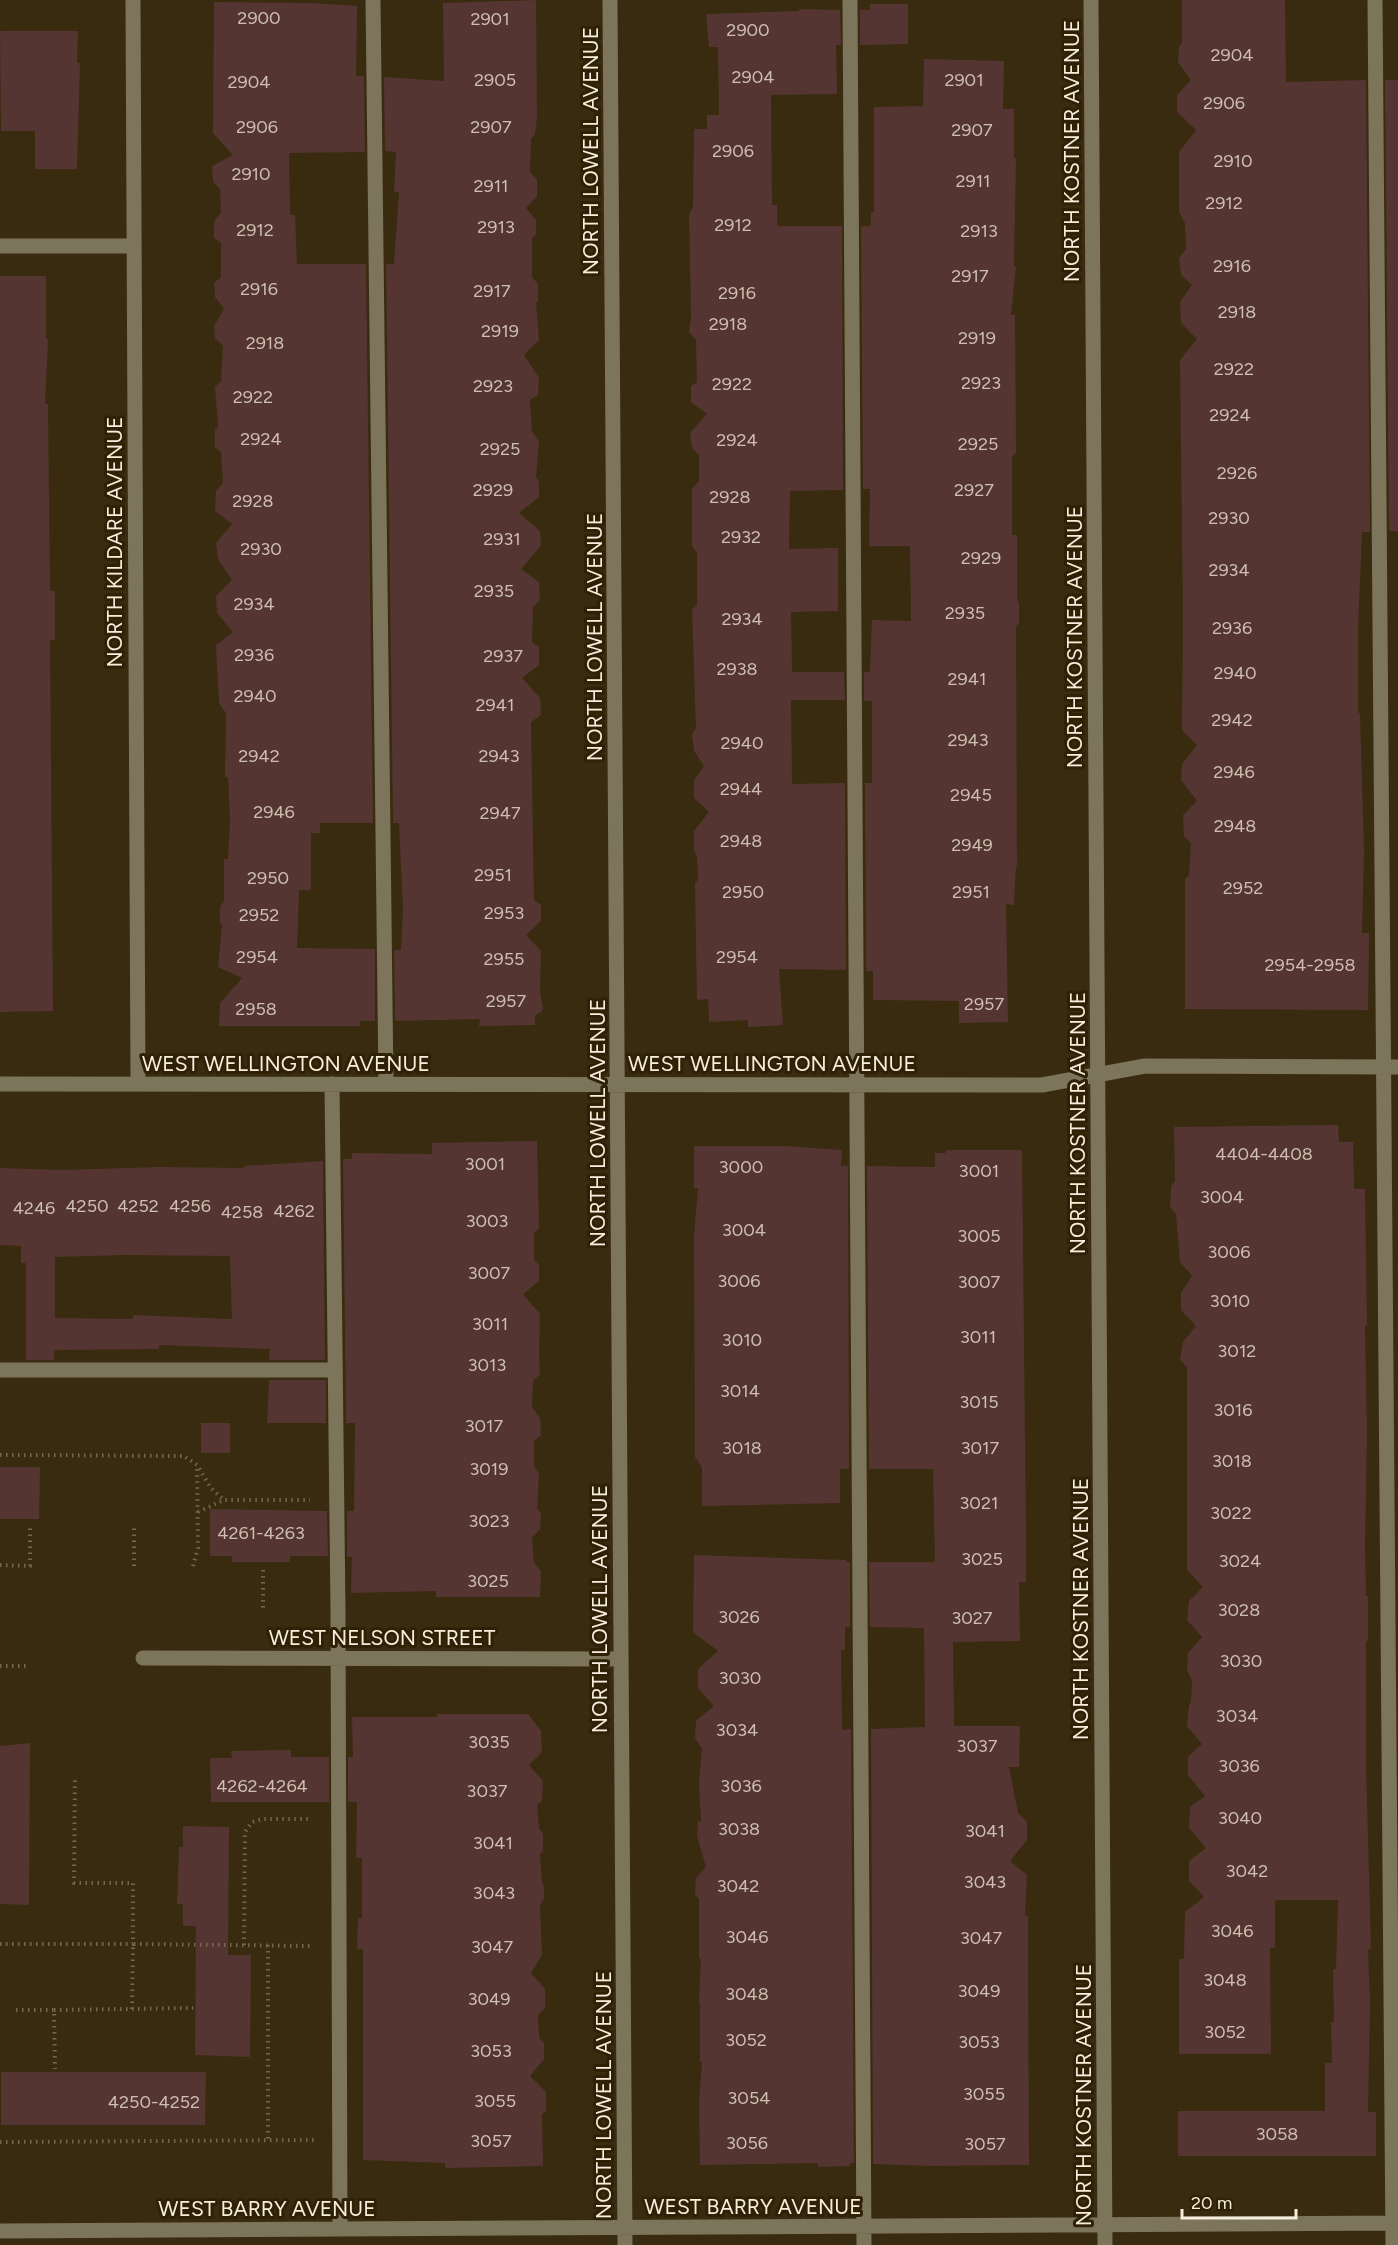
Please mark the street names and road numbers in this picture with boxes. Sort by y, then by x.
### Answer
street label: NORTH KOSTNER AVENUE [1059,20,1084,282]
street label: NORTH LOWELL AVENUE [578,27,603,275]
street label: NORTH KILDARE AVENUE [102,417,127,667]
street label: NORTH KOSTNER AVENUE [1062,506,1087,768]
street label: NORTH LOWELL AVENUE [582,513,607,761]
street label: NORTH KOSTNER AVENUE [1065,992,1090,1254]
street label: NORTH LOWELL AVENUE [585,999,610,1247]
street label: WEST WELLINGTON AVENUE [142,1051,430,1076]
street label: WEST WELLINGTON AVENUE [628,1051,916,1076]
street label: NORTH KOSTNER AVENUE [1068,1478,1093,1740]
street label: NORTH LOWELL AVENUE [587,1485,612,1733]
street label: WEST NELSON STREET [269,1625,496,1650]
street label: NORTH KOSTNER AVENUE [1071,1964,1096,2226]
street label: NORTH LOWELL AVENUE [591,1971,616,2219]
street label: WEST BARRY AVENUE [644,2194,862,2219]
street label: WEST BARRY AVENUE [158,2196,376,2221]

